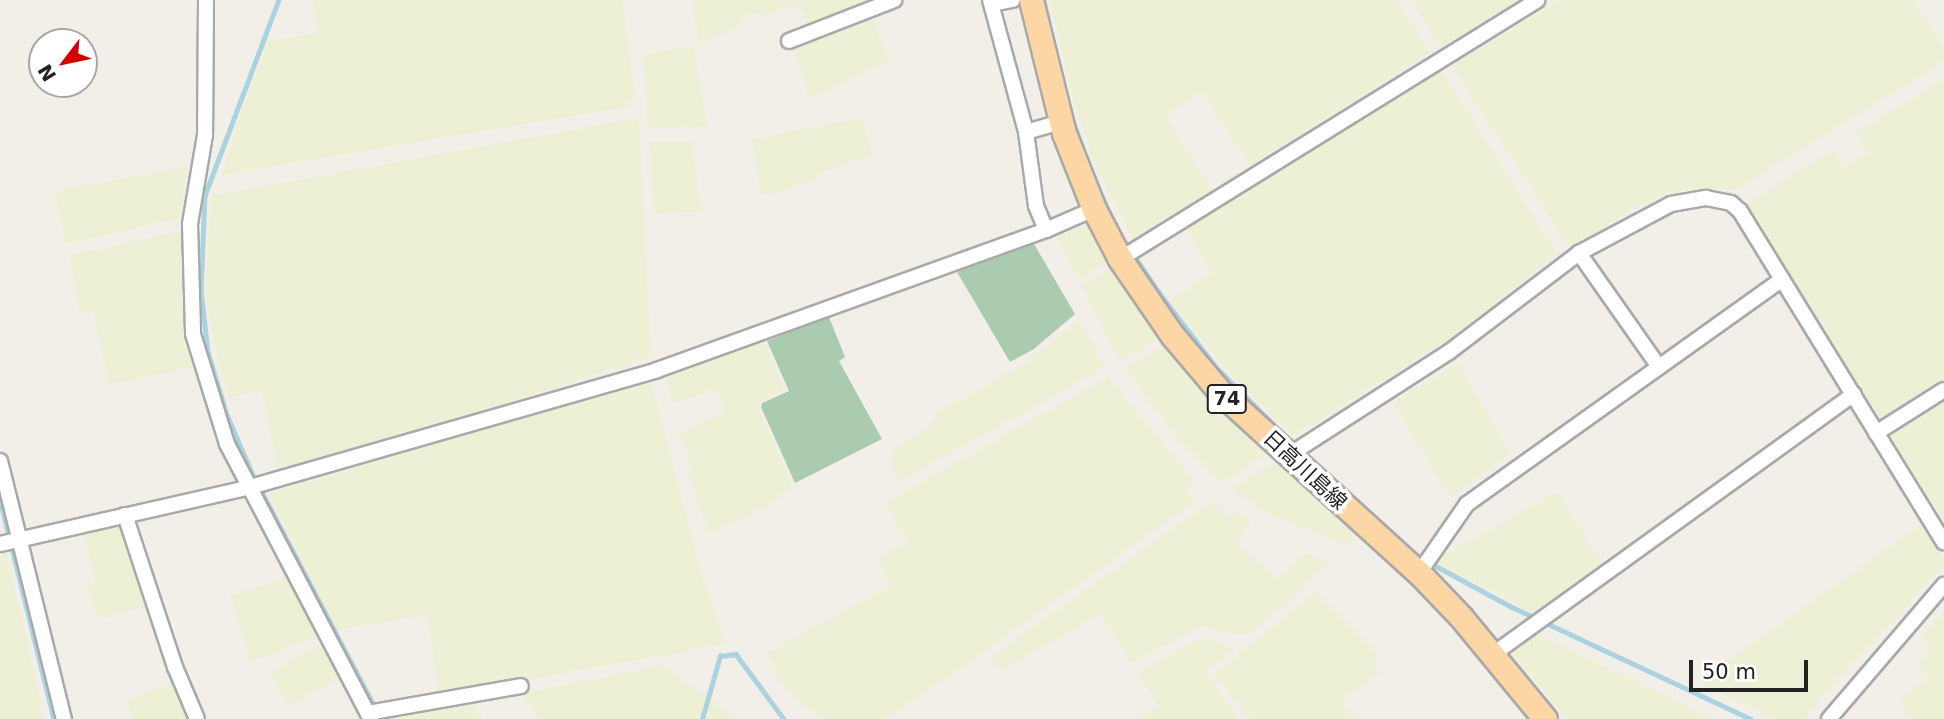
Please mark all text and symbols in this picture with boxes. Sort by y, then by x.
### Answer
north arrow [28,28,98,98]
text: N [33,60,60,86]
road number: 74 [1206,384,1248,414]
street label: 日高川島線 [1258,425,1352,515]
scale bar [1692,646,1811,690]
text: 50 m [1702,660,1756,684]

